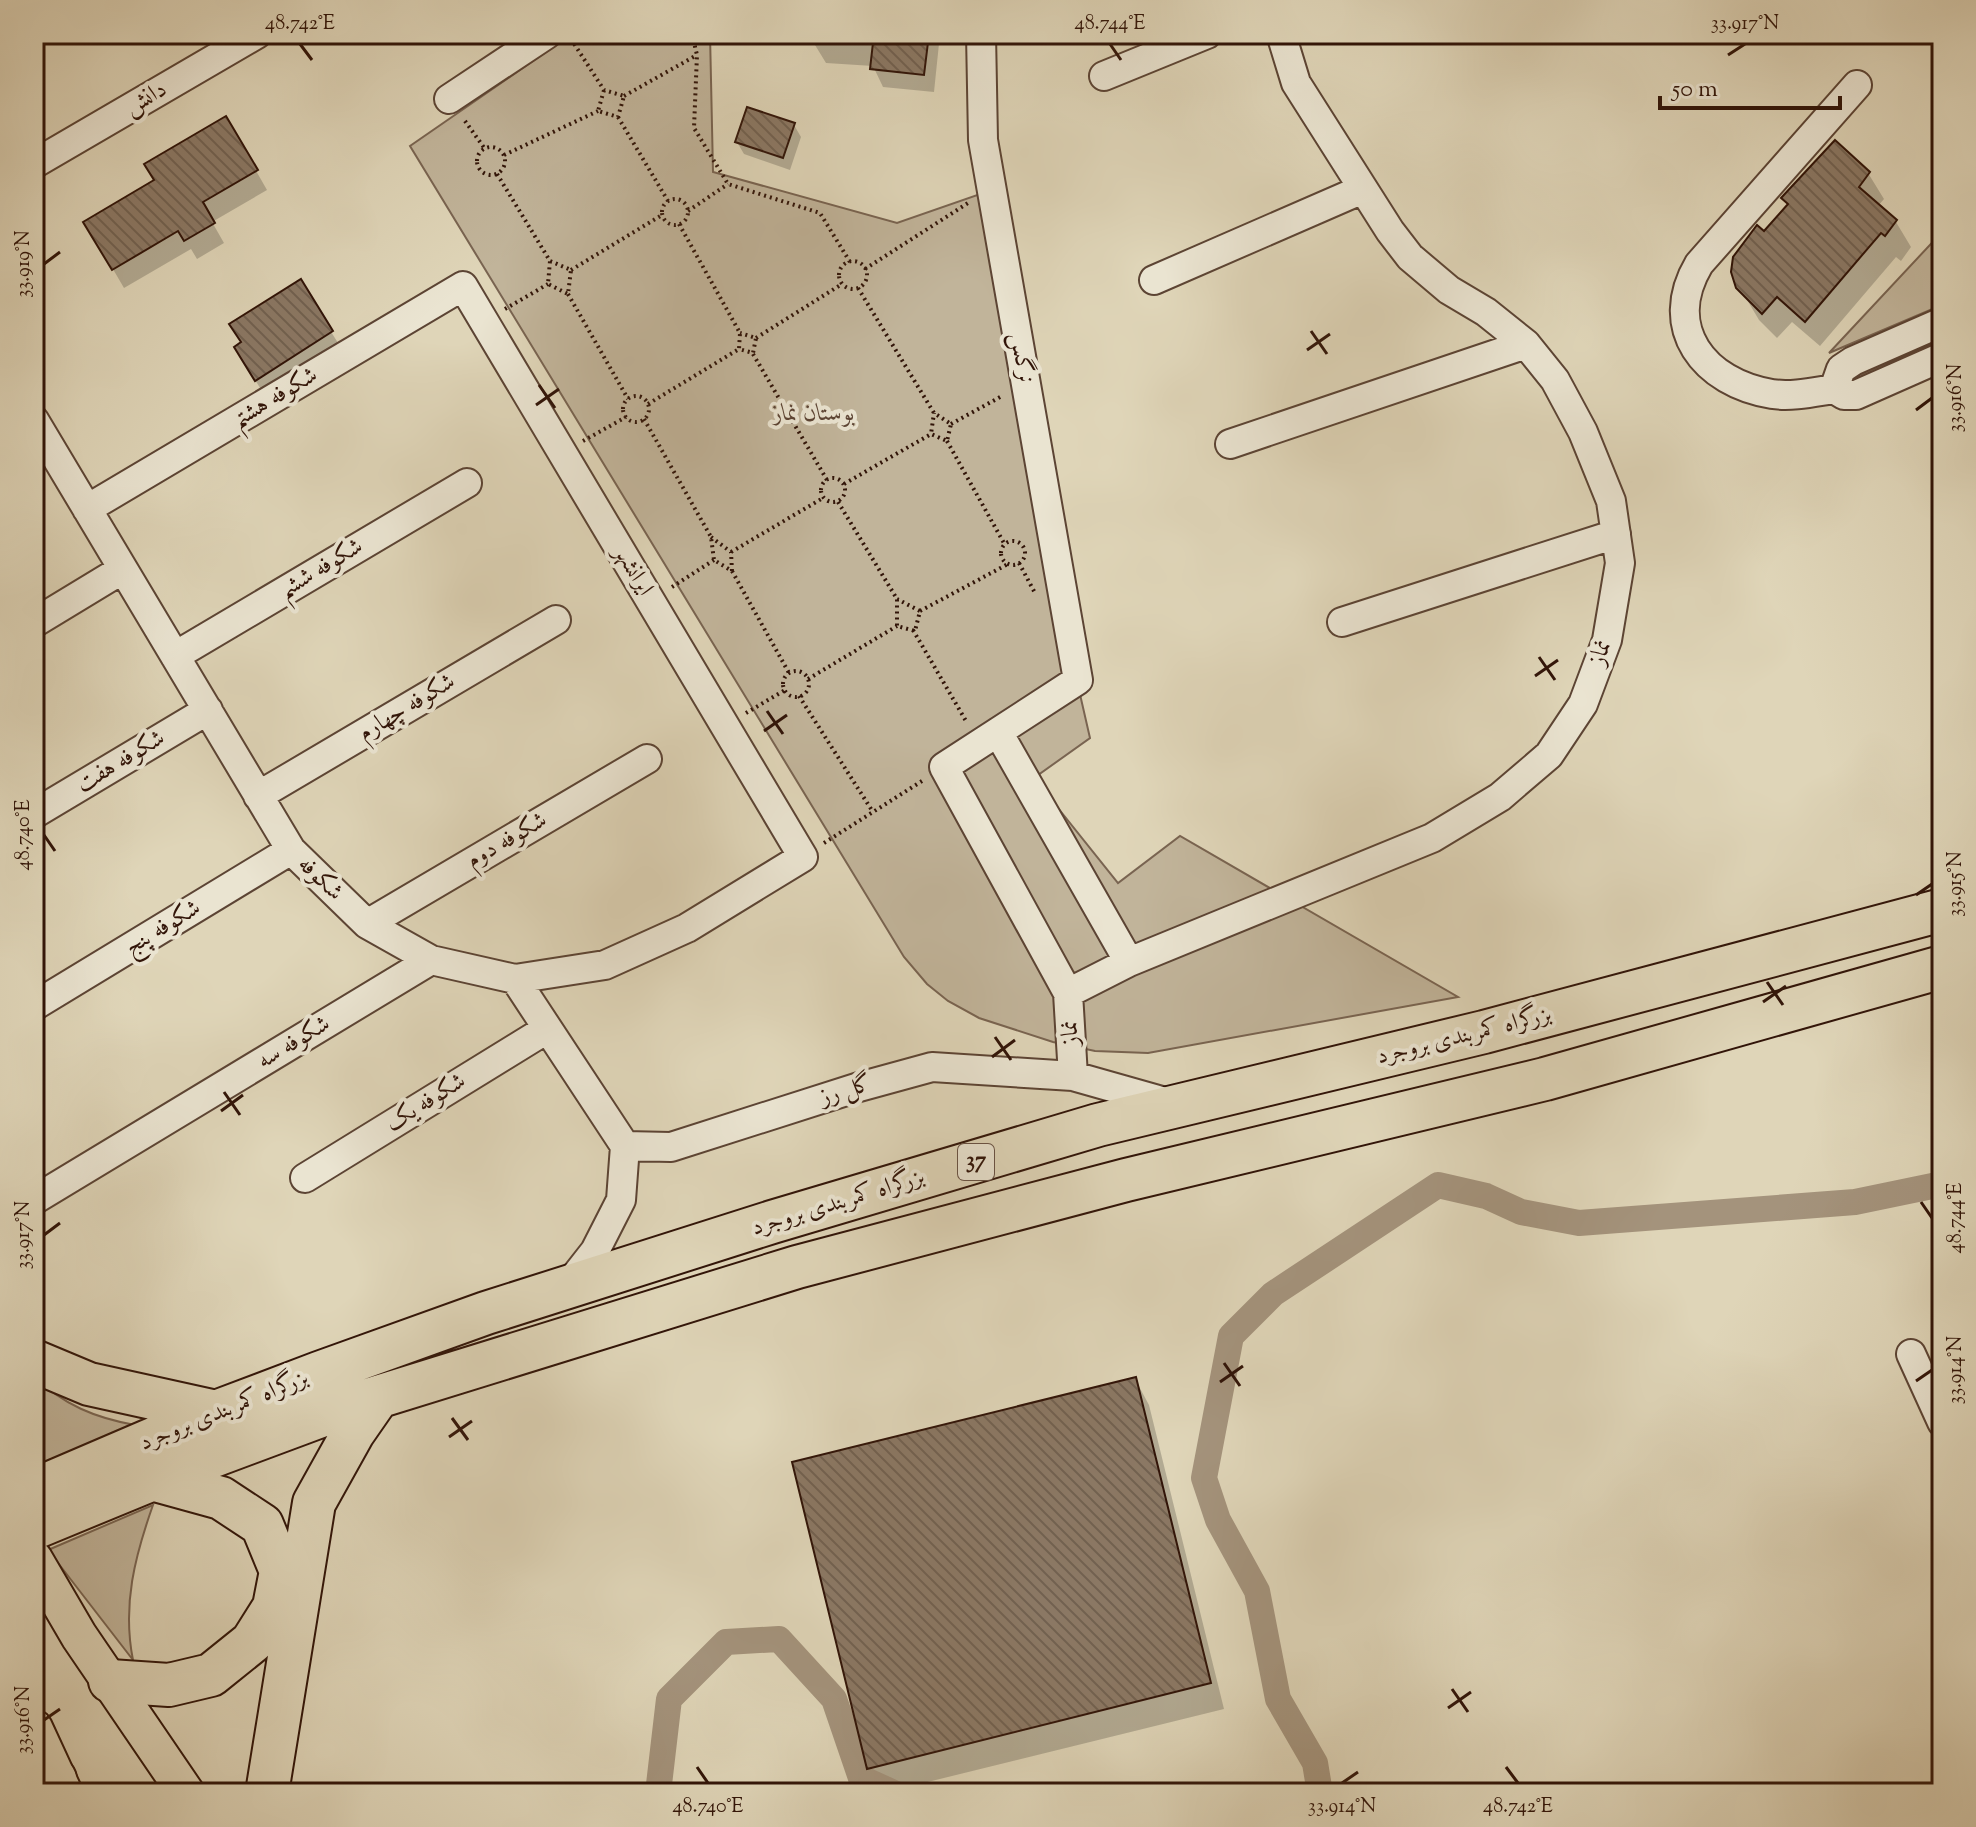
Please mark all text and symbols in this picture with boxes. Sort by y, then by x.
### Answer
text: 48.742°E [265,10,335,39]
text: 48.744°E [1075,10,1145,39]
text: 33.917°N [1711,10,1779,39]
scale bar [1660,60,1840,110]
street label: دانش [118,73,174,125]
text: 50 m [1670,73,1718,107]
text: 33.919°N [10,230,39,298]
street label: نرگس [1000,330,1042,386]
street label: شکوفه هشتم [225,359,327,441]
text: 33.916°N [1942,364,1971,432]
park label: بوستان نماز [771,397,856,431]
street label: شکوفه ششم [272,530,372,612]
street label: ایرانشهر [603,537,661,603]
street label: نماز [1580,636,1621,672]
street label: شکوفه چهارم [352,666,463,752]
street label: شکوفه هفت [70,722,172,802]
text: 48.740°E [10,800,39,870]
street label: شکوفه دوم [460,804,555,880]
street label: شکوفه [289,849,351,909]
text: 33.915°N [1942,851,1971,917]
street label: شکوفه پنج [118,892,209,966]
street label: بزرگراه کمربندی بروجرد [1373,997,1555,1074]
street label: شکوفه سه [251,1008,337,1078]
street label: نماز [1053,1019,1089,1049]
street label: شکوفه یک [379,1065,473,1141]
street label: گل رز [814,1067,876,1116]
road number: 37 [958,1144,994,1180]
street label: بزرگراه کمربندی بروجرد [747,1160,929,1245]
text: 48.744°E [1942,1183,1971,1253]
text: 33.917°N [10,1201,39,1269]
text: 33.914°N [1942,1336,1971,1404]
street label: بزرگراه کمربندی بروجرد [134,1361,314,1460]
text: 33.916°N [10,1686,39,1754]
text: 48.740°E [673,1793,743,1822]
text: 33.914°N [1308,1793,1376,1822]
text: 48.742°E [1483,1793,1553,1822]

